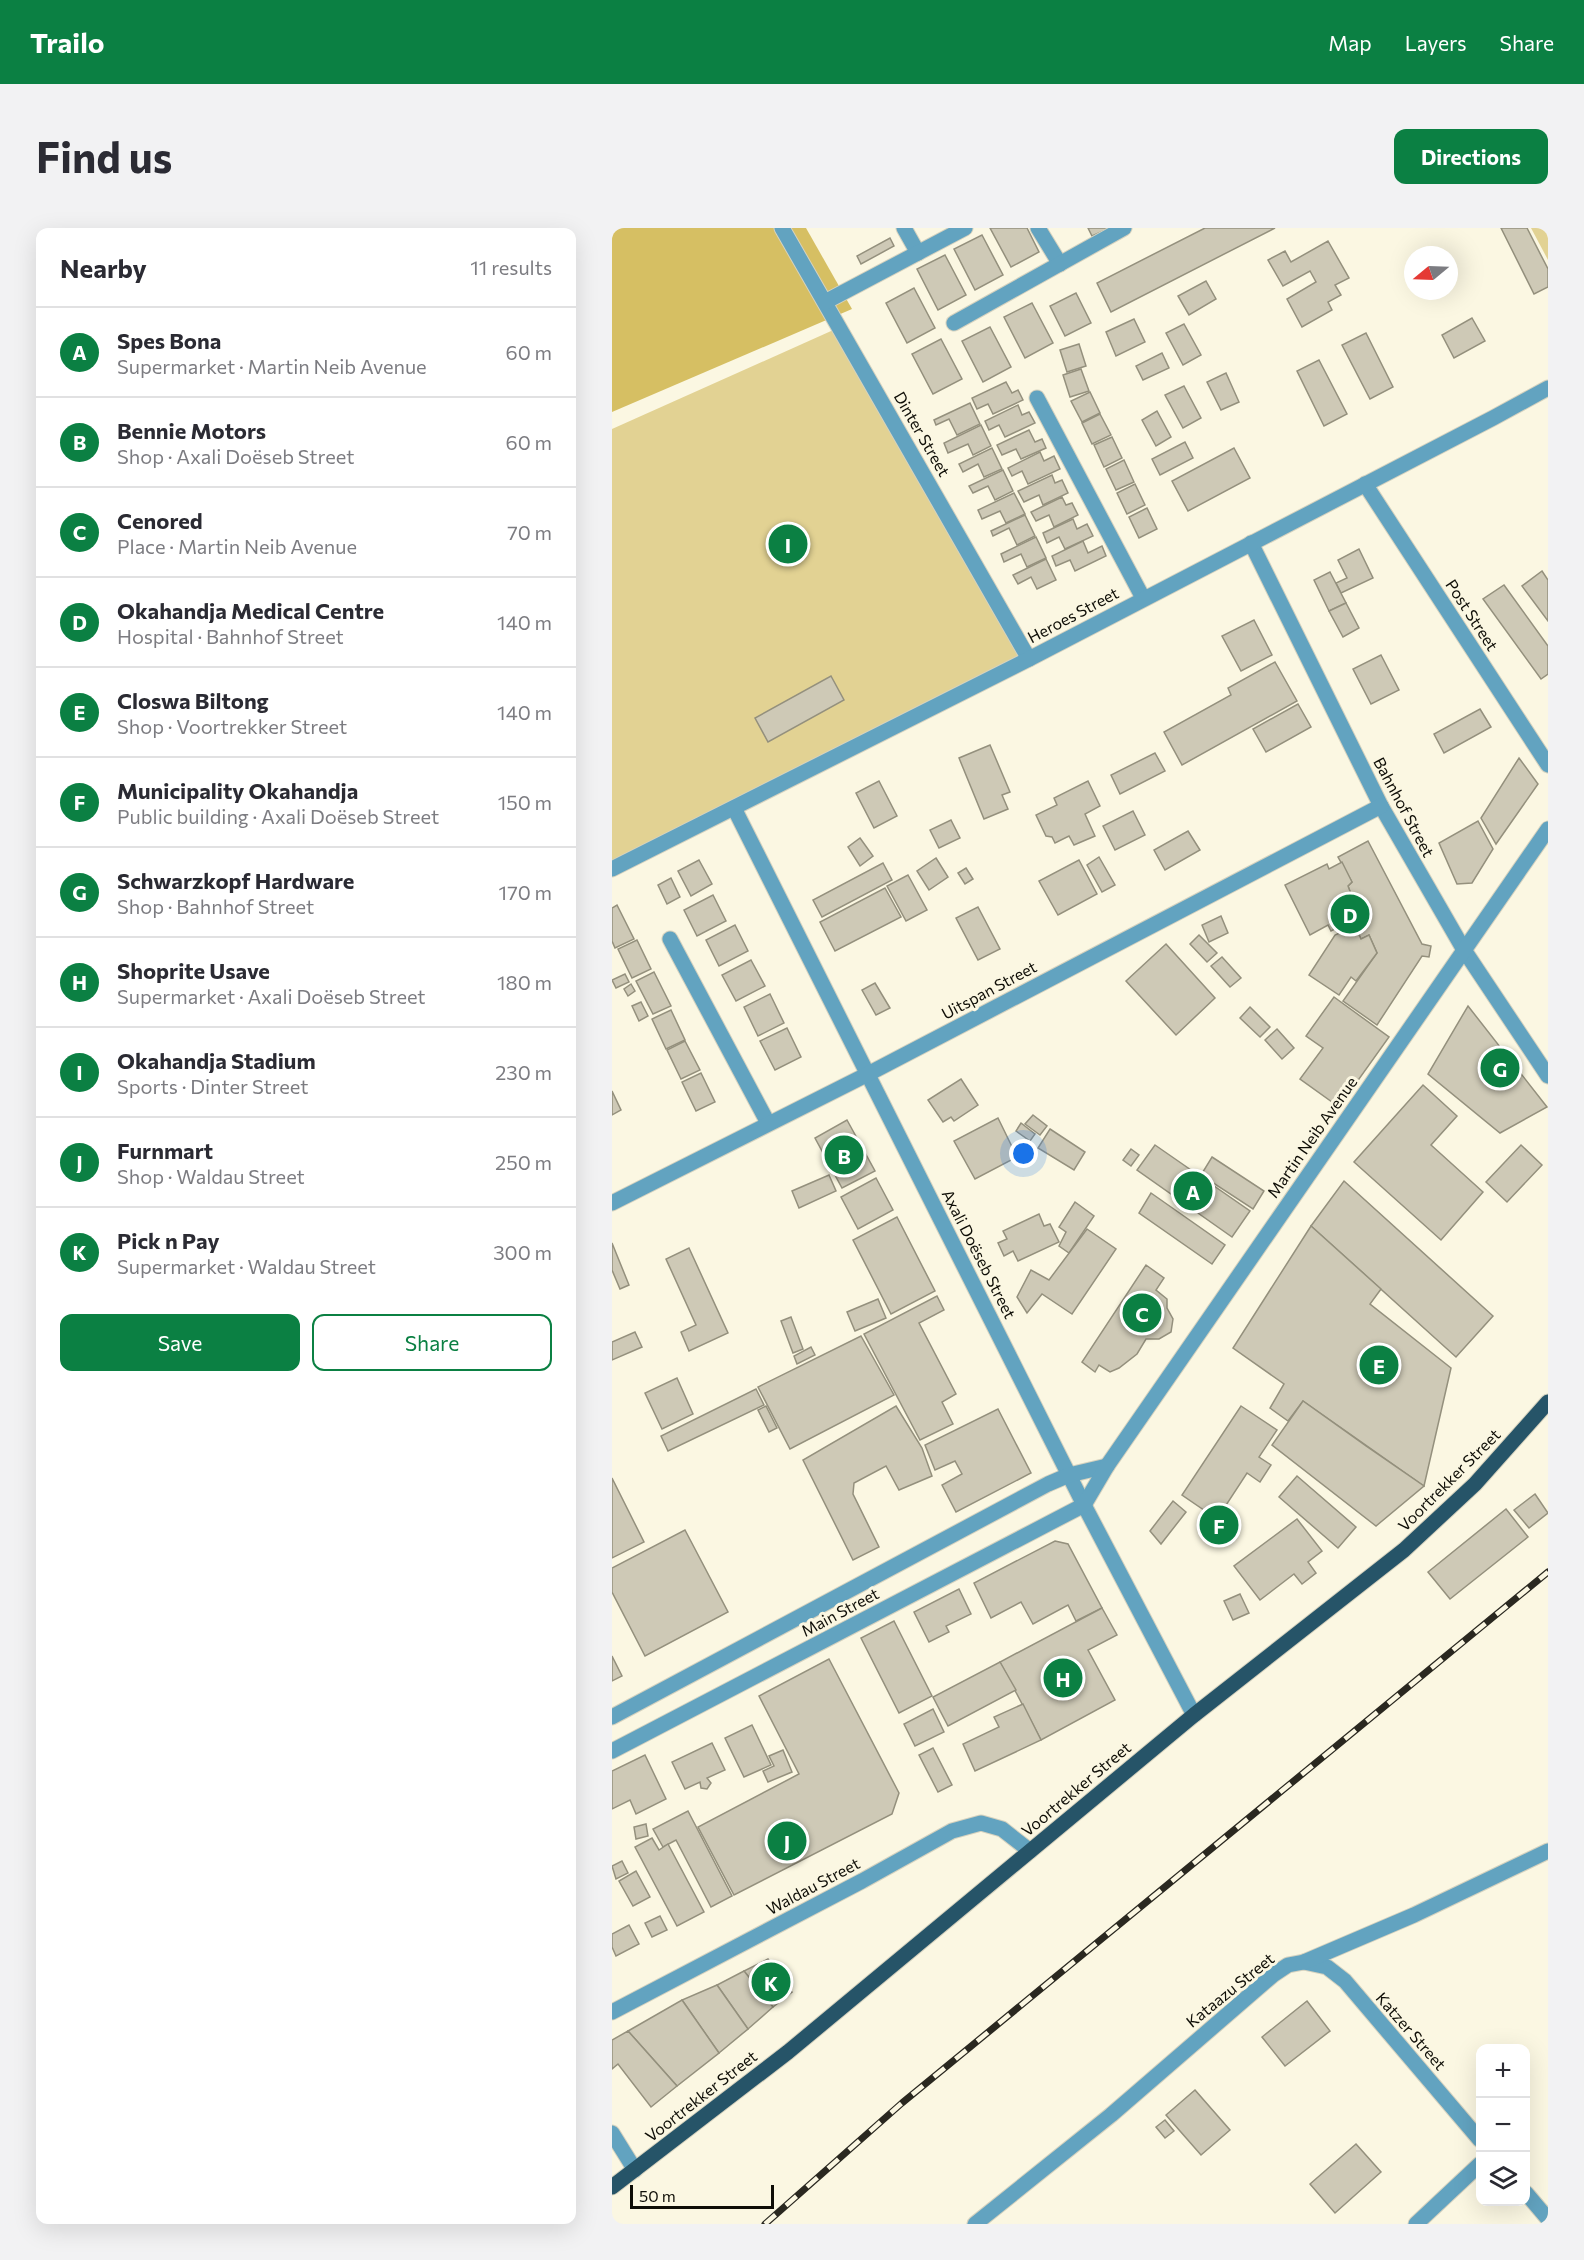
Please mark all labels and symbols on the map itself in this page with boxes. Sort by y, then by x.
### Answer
north arrow [1404,246,1458,300]
street label: Dinter Street [891,388,955,480]
pin: I [768,522,807,566]
street label: Post Street [1442,575,1503,654]
street label: Heroes Street [1024,582,1122,646]
street label: Bahnhof Street [1370,754,1439,860]
pin: D [1330,892,1370,936]
street label: Uitspan Street [938,956,1040,1023]
pin: G [1480,1046,1520,1090]
street label: Martin Neib Avenue [1263,1073,1360,1201]
pin: B [824,1132,864,1178]
your location [1009,1139,1038,1168]
pin: A [1174,1168,1212,1214]
street label: Axali Doëseb Street [939,1186,1020,1322]
pin: C [1122,1290,1162,1336]
pin: E [1360,1342,1398,1388]
street label: Voortrekker Street [1394,1424,1504,1535]
pin: F [1200,1502,1238,1548]
street label: Main Street [798,1583,882,1640]
pin: H [1044,1656,1082,1700]
street label: Voortrekker Street [1017,1737,1134,1840]
pin: J [768,1818,807,1864]
street label: Waldau Street [763,1853,863,1918]
street label: Kataazu Street [1182,1948,1278,2031]
pin: K [752,1960,790,2004]
street label: Katzer Street [1372,1988,1451,2074]
street label: Voortrekker Street [641,2046,761,2145]
scale bar [630,2182,774,2210]

